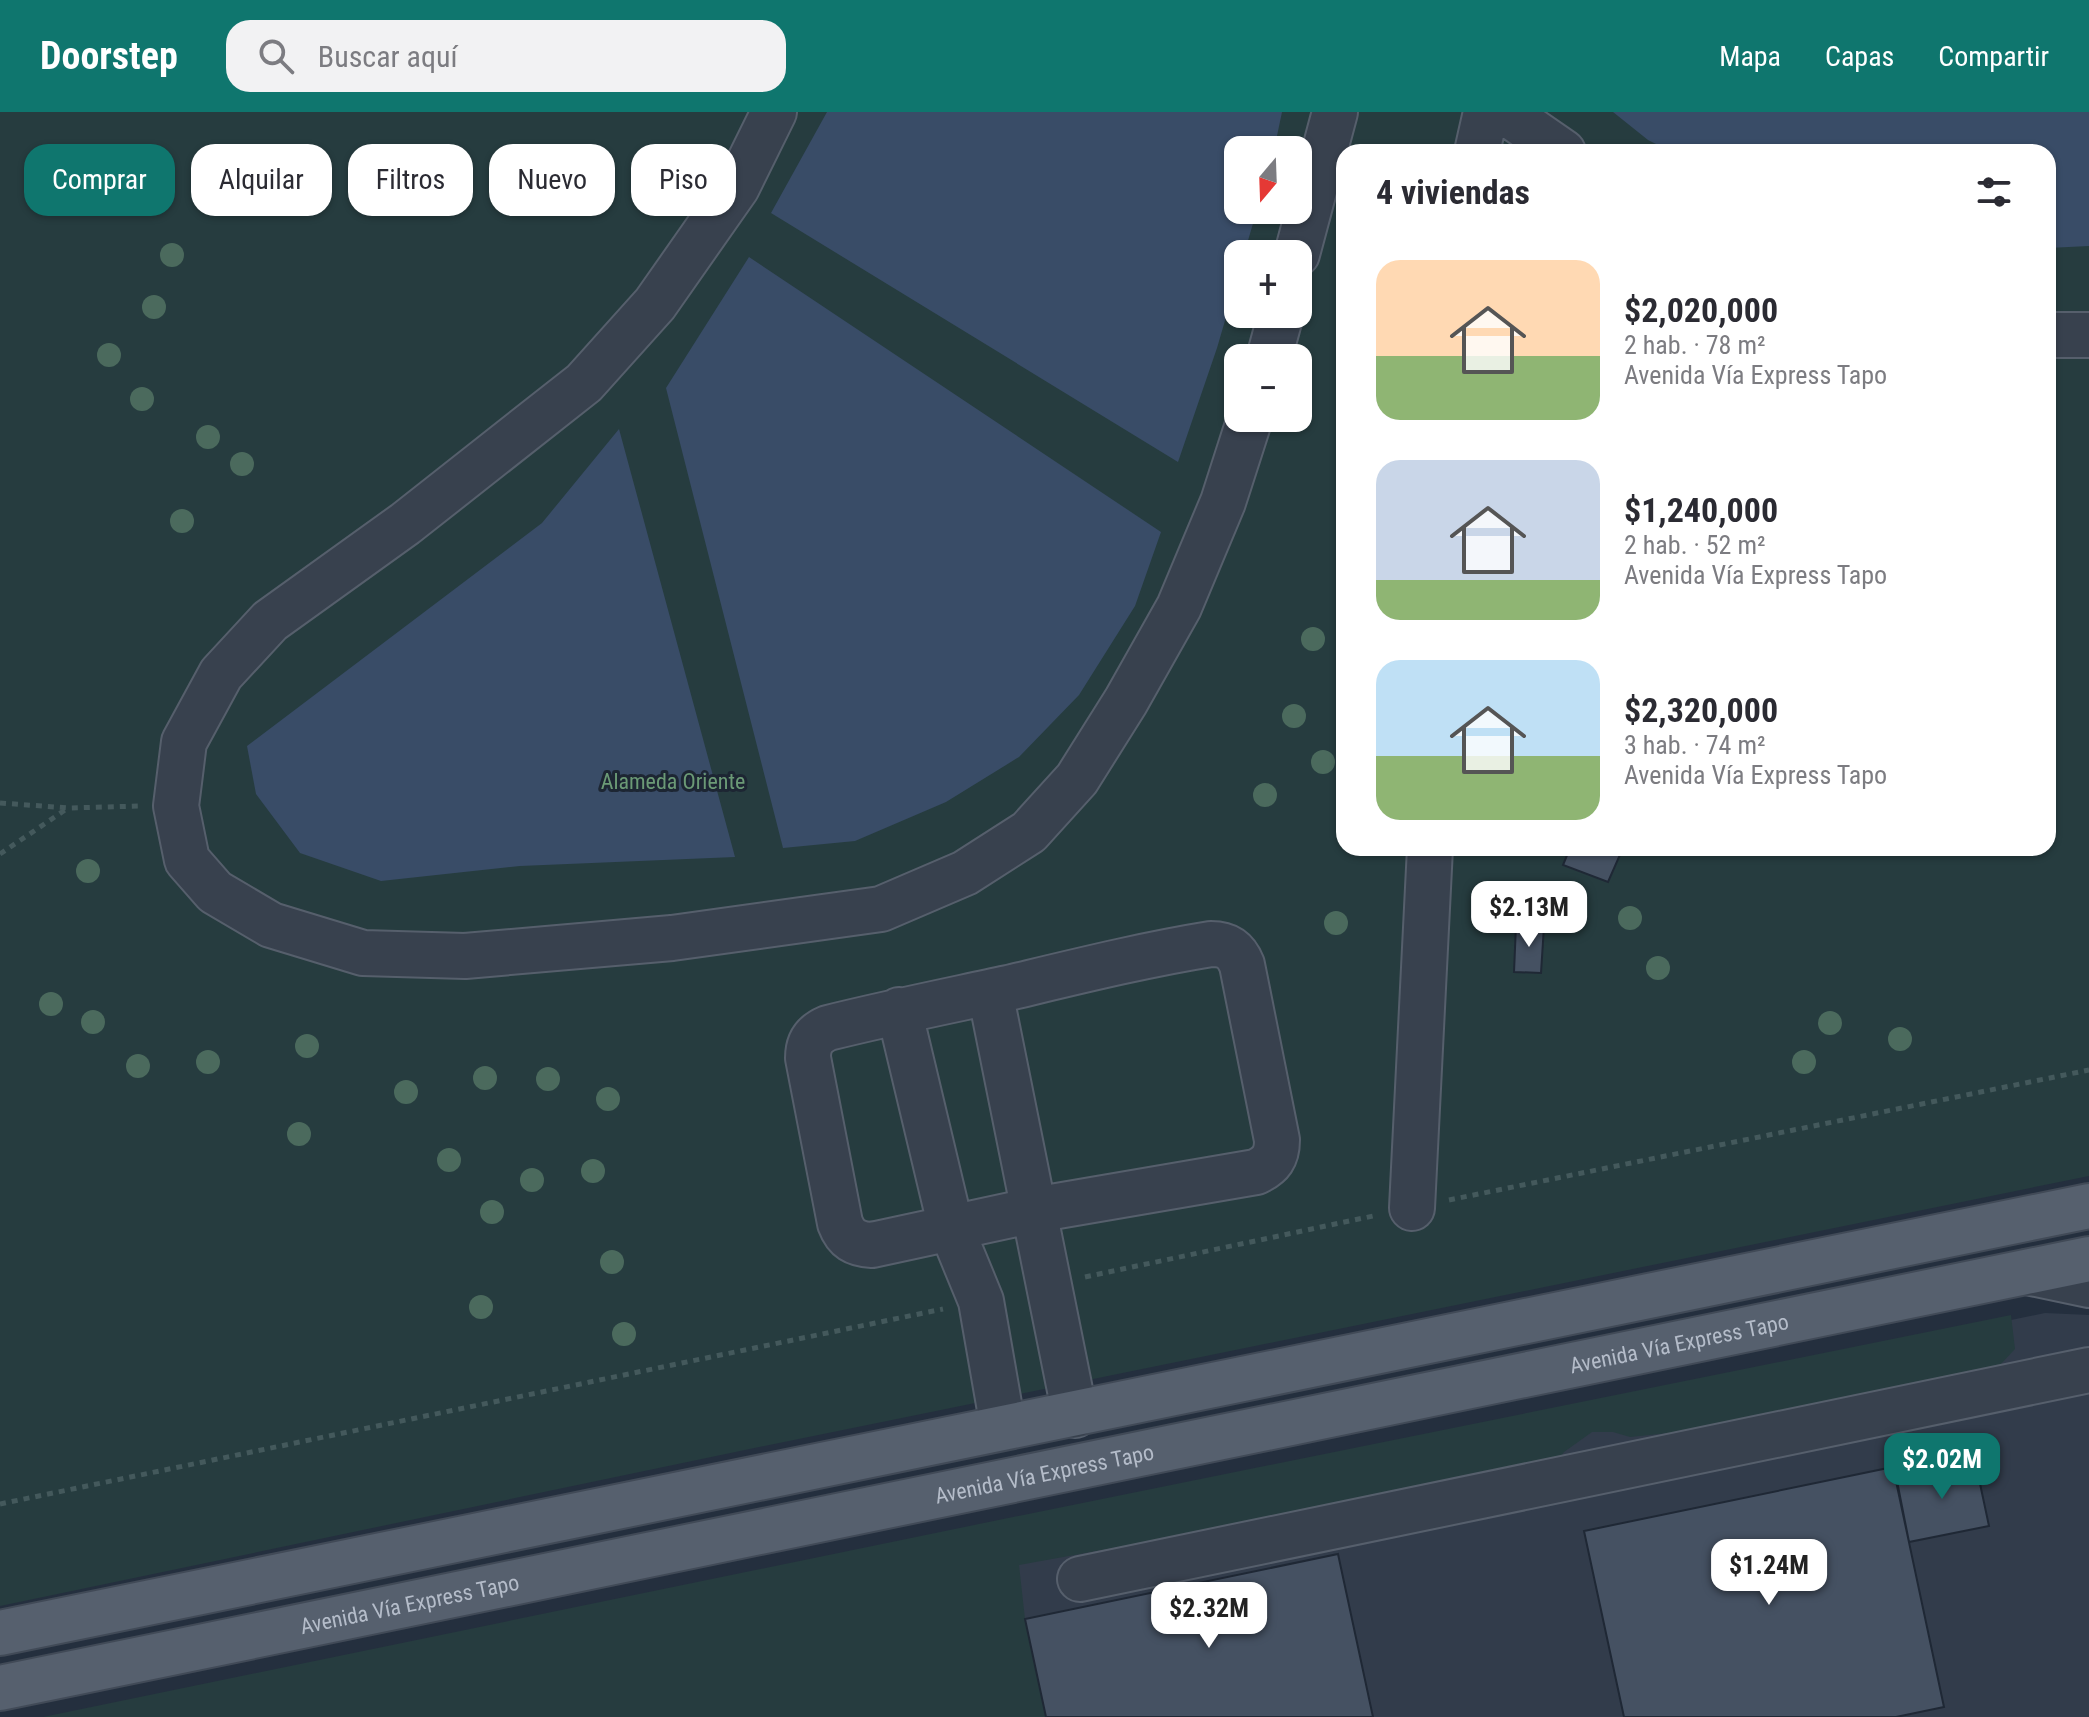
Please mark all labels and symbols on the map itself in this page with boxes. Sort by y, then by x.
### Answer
north arrow [1224,136,1312,224]
park label: Alameda Oriente [601,769,745,794]
pin: $2.13M [1464,881,1594,949]
street label: Avenida Vía Express Tapo [1567,1309,1791,1378]
pin: $2.02M [1877,1433,2007,1501]
street label: Avenida Vía Express Tapo [933,1439,1156,1509]
pin: $1.24M [1704,1539,1834,1607]
street label: Avenida Vía Express Tapo [298,1570,521,1639]
pin: $2.32M [1144,1582,1274,1650]

